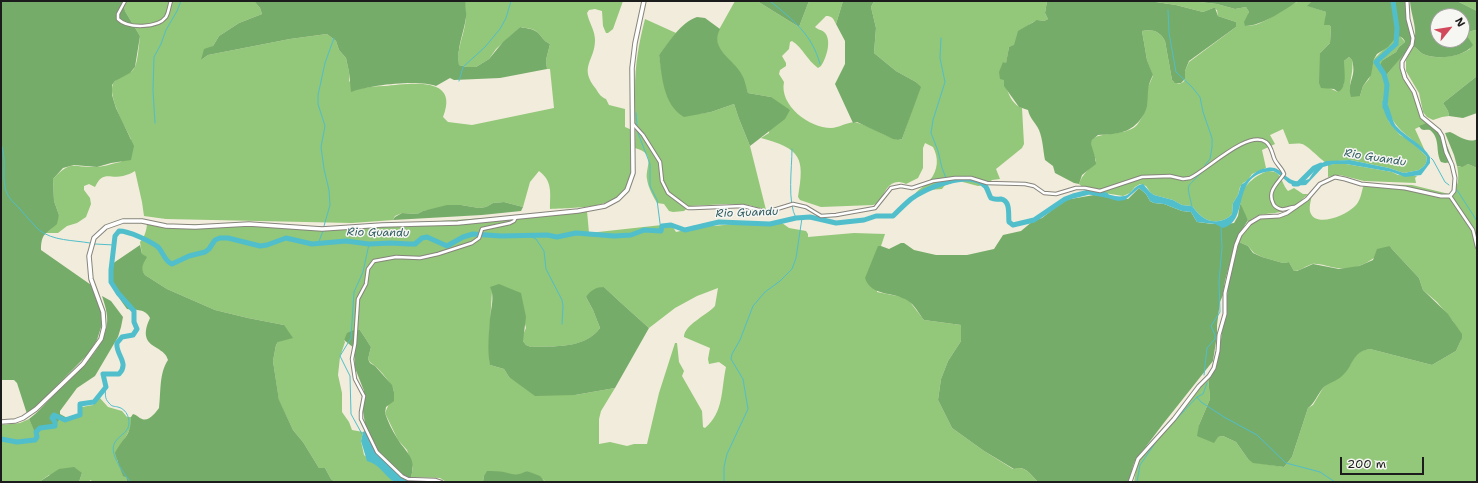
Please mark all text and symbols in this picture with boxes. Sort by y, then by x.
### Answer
north arrow [1430,8,1470,48]
text: N [1451,15,1469,30]
water label: Rio Guandu [1343,147,1407,169]
water label: Rio Guandu [716,205,778,221]
water label: Rio Guandu [347,226,409,240]
scale bar [1342,449,1426,475]
text: 200 m [1347,456,1386,472]

